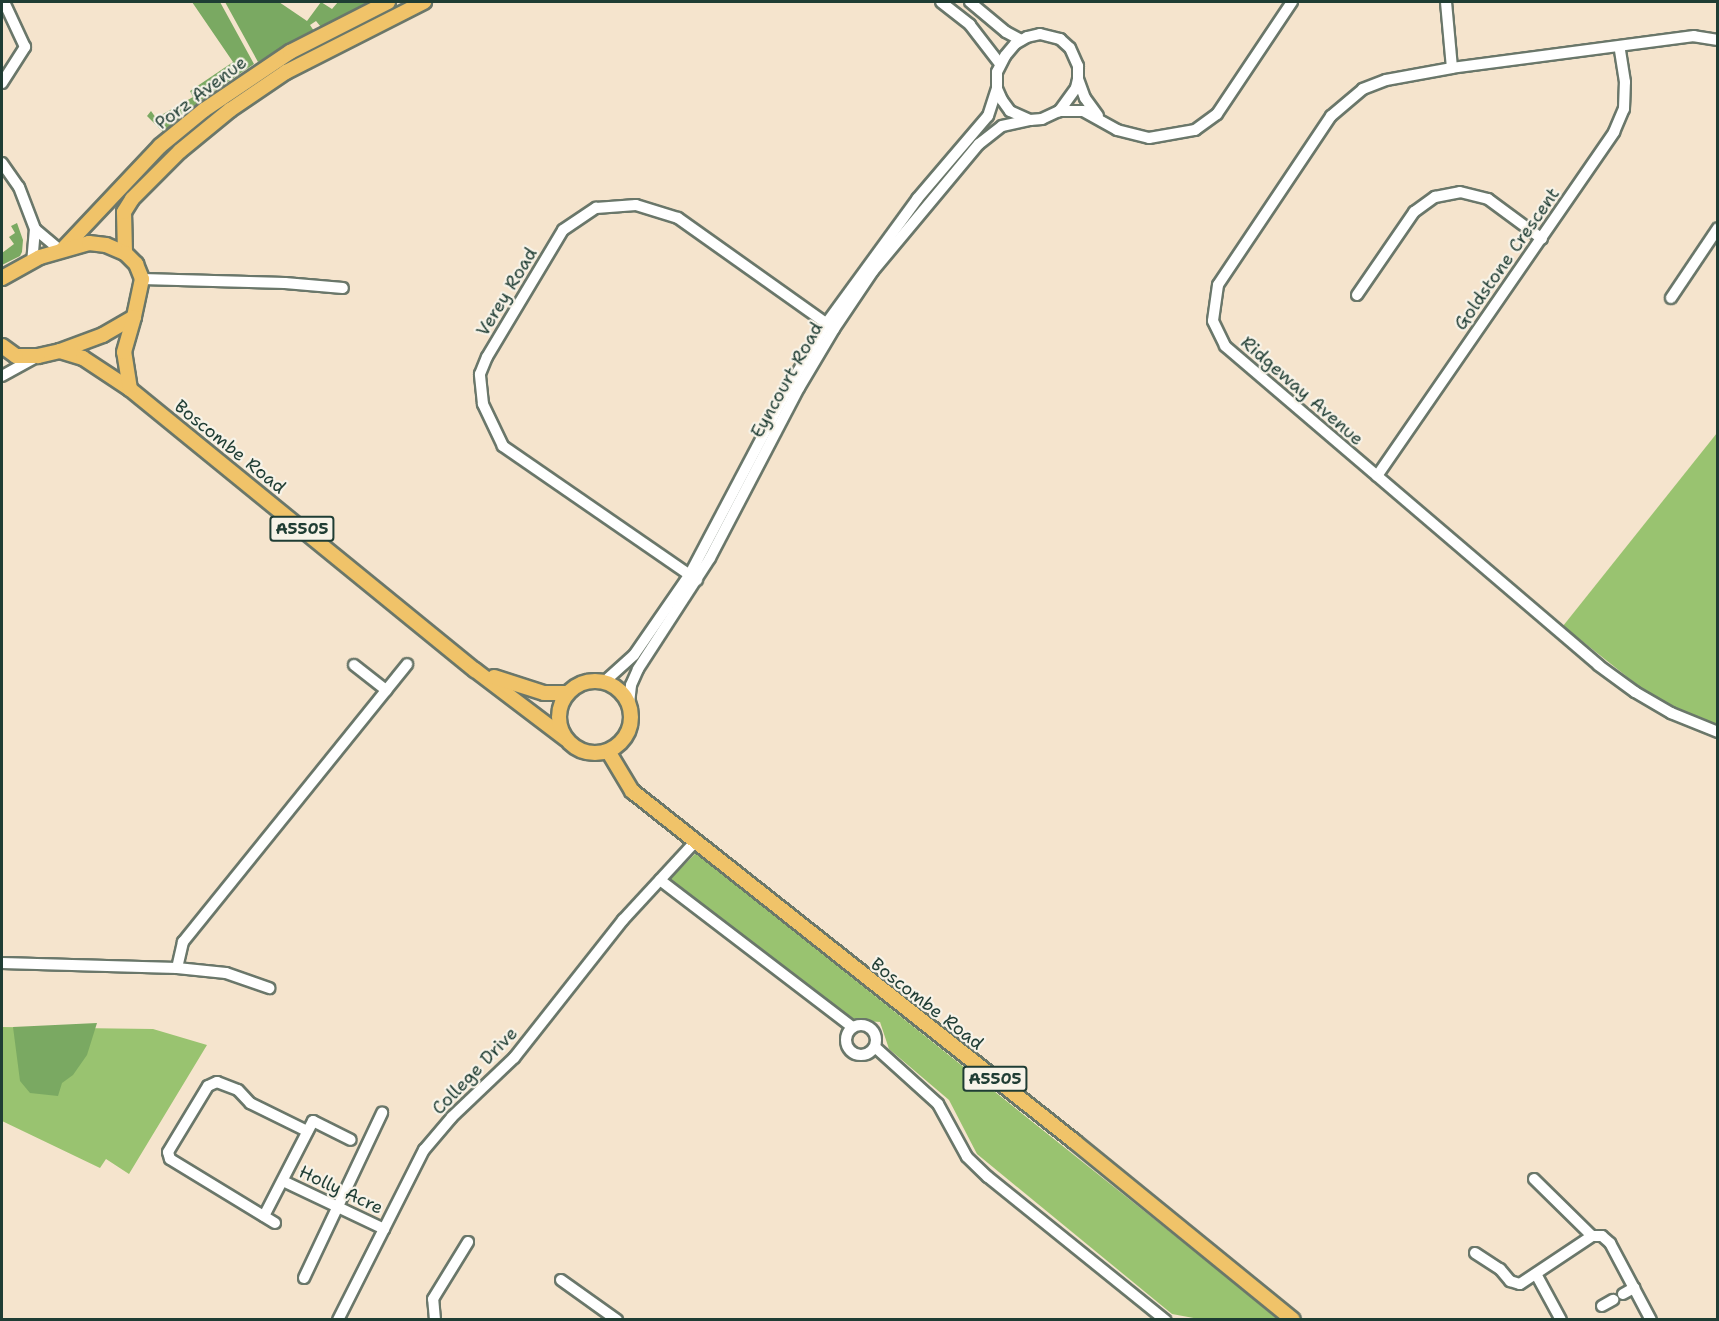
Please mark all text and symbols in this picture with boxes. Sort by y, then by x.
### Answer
street label: Porz Avenue [151,52,251,134]
street label: Goldstone Crescent [1450,184,1564,334]
street label: Verey Road [472,244,542,340]
street label: Eyncourt Road [746,318,828,442]
street label: Ridgeway Avenue [1236,332,1368,450]
street label: Boscombe Road [170,396,290,498]
road number: A5505 [269,516,335,542]
street label: Boscombe Road [866,953,988,1055]
street label: College Drive [428,1023,522,1119]
road number: A5505 [962,1066,1028,1092]
street label: Holly Acre [296,1161,386,1219]

